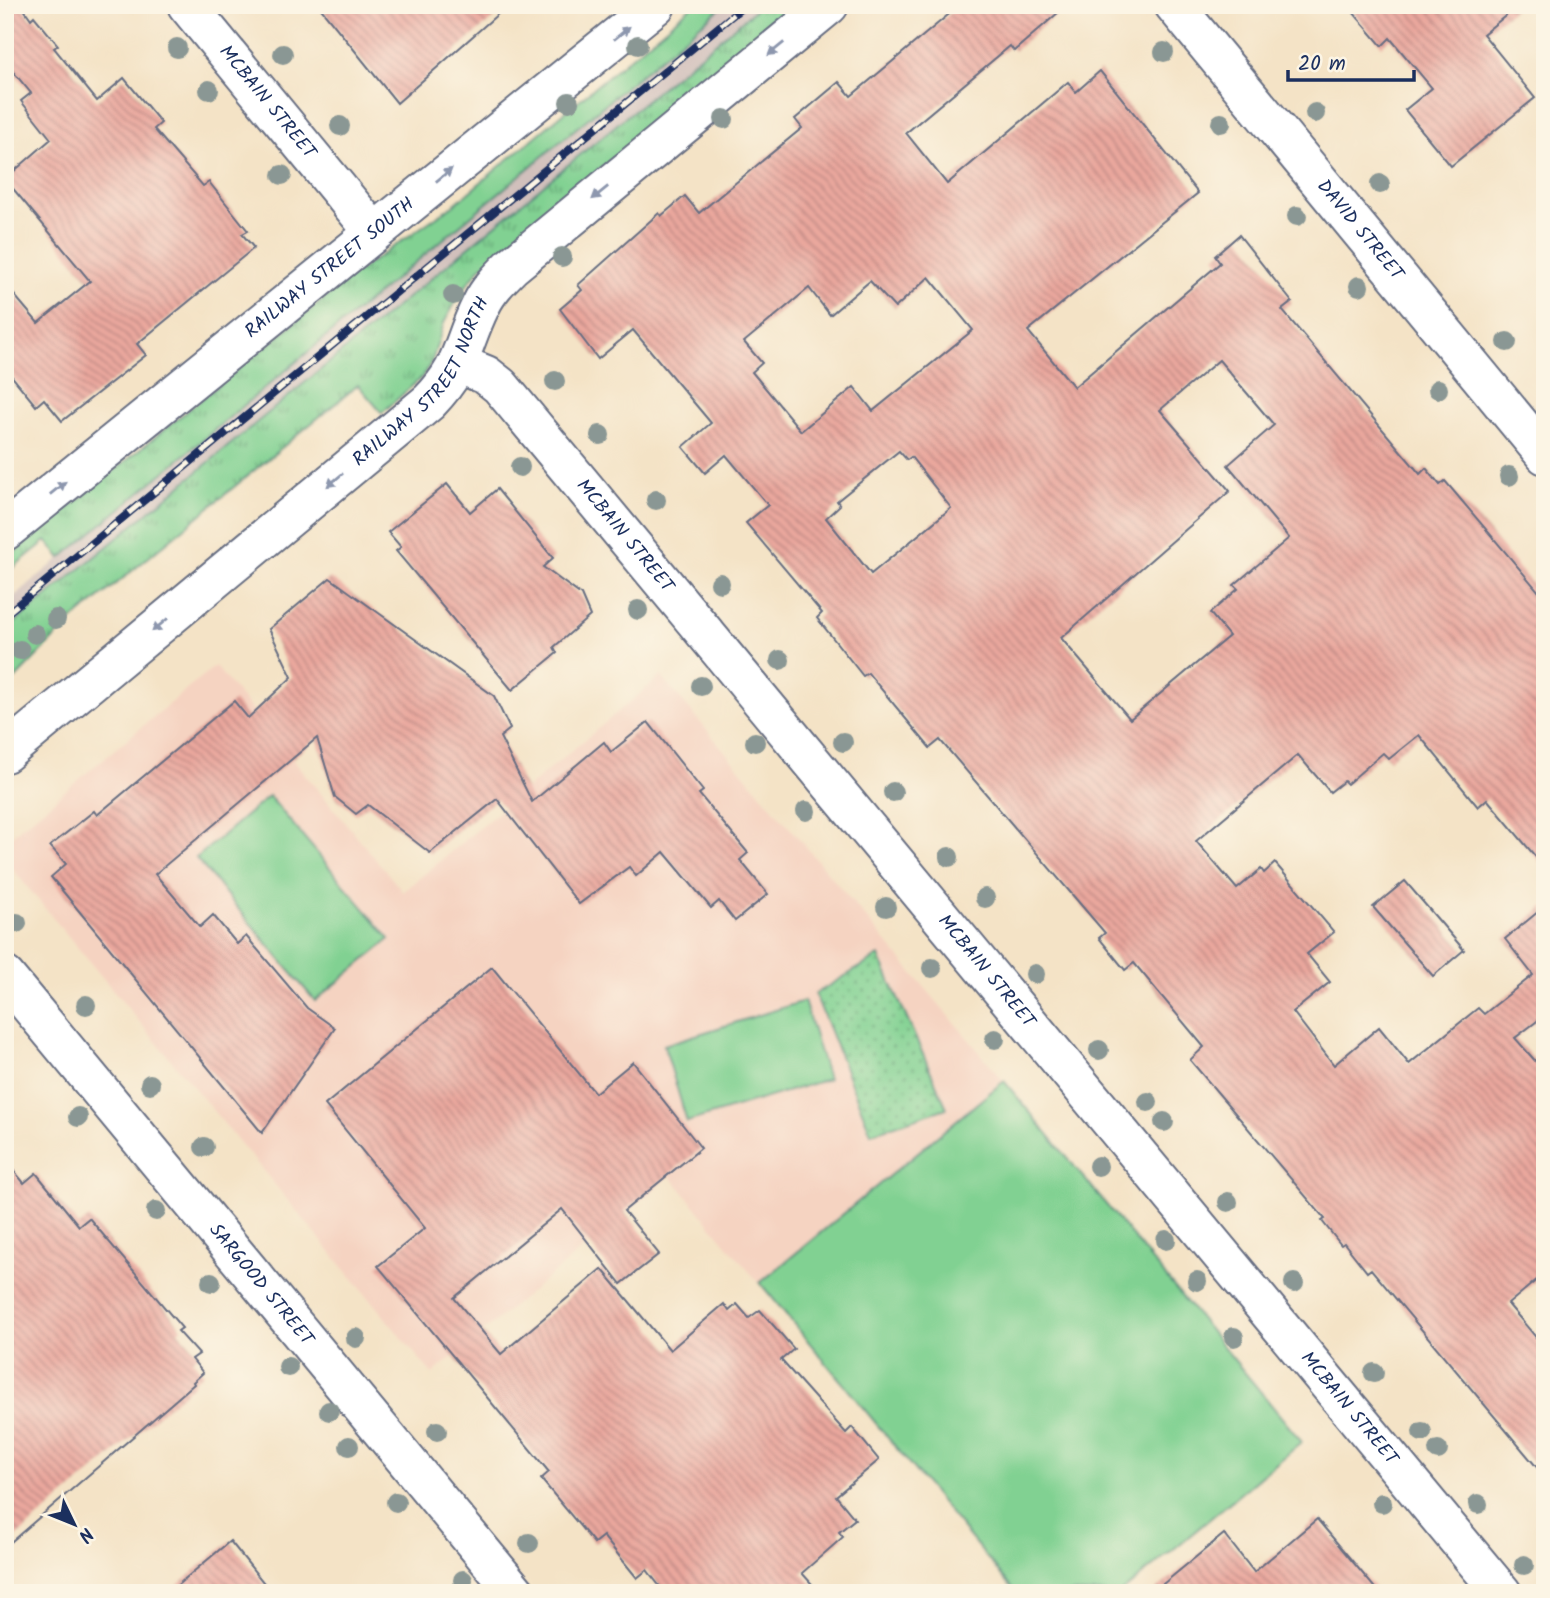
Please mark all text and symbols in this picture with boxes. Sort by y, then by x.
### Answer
one-way arrow [612,25,630,40]
scale bar [1288,38,1414,82]
street label: MCBAIN STREET [211,39,324,167]
one-way arrow [768,41,786,56]
text: 20 m [1298,48,1346,81]
one-way arrow [434,167,452,182]
street label: DAVID STREET [1309,173,1412,289]
one-way arrow [592,185,609,200]
street label: RAILWAY STREET SOUTH [238,190,422,346]
street label: RAILWAY STREET NORTH [346,292,498,474]
one-way arrow [326,472,343,487]
street label: MCBAIN STREET [568,473,682,601]
one-way arrow [50,481,67,496]
one-way arrow [151,617,168,632]
street label: MCBAIN STREET [930,908,1044,1037]
street label: SARGOOD STREET [201,1217,322,1354]
street label: MCBAIN STREET [1293,1345,1406,1474]
north arrow [38,1490,108,1560]
text: N [70,1520,100,1549]

